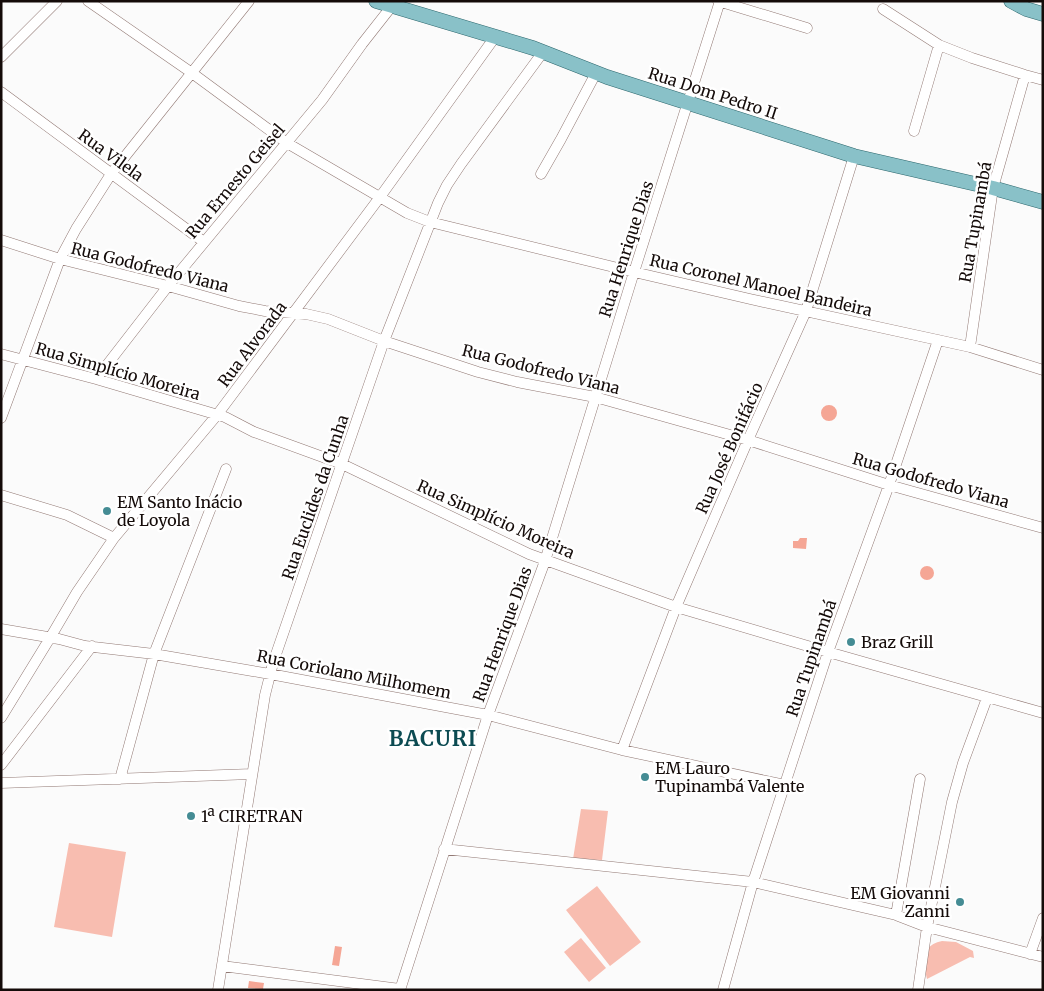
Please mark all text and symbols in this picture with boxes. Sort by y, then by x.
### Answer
street label: Rua Dom Pedro II [646,63,780,123]
street label: Rua Ernesto Geisel [181,120,289,242]
street label: Rua Vilela [74,125,148,186]
street label: Rua Tupinambá [955,160,996,284]
street label: Rua Henrique Dias [594,178,658,320]
street label: Rua Godofredo Viana [69,238,231,296]
street label: Rua Coronel Manoel Bandeira [648,250,875,320]
street label: Rua Alvorada [213,297,291,391]
street label: Rua Simplício Moreira [33,338,203,404]
street label: Rua Godofredo Viana [460,340,622,398]
street label: Rua José Bonifácio [691,379,767,517]
street label: Rua Euclides da Cunha [277,411,353,582]
street label: Rua Godofredo Viana [850,448,1012,512]
street label: Rua Simplício Moreira [414,475,578,563]
place label: EM Santo Inácio de Loyola [117,492,242,530]
marker: EM Santo Inácio de Loyola [101,505,113,517]
street label: Rua Henrique Dias [468,564,536,704]
street label: Rua Tupinambá [782,596,841,719]
place label: Braz Grill [861,632,933,652]
marker: Braz Grill [845,636,857,648]
street label: Rua Coriolano Milhomem [255,645,453,703]
district label: BACURI [389,725,477,752]
place label: EM Lauro Tupinambá Valente [655,758,804,796]
marker: EM Lauro Tupinambá Valente [639,771,651,783]
place label: 1ª CIRETRAN [201,806,303,826]
marker: 1ª CIRETRAN [185,810,197,822]
place label: EM Giovanni Zanni [850,883,950,921]
marker: EM Giovanni Zanni [954,896,966,908]

